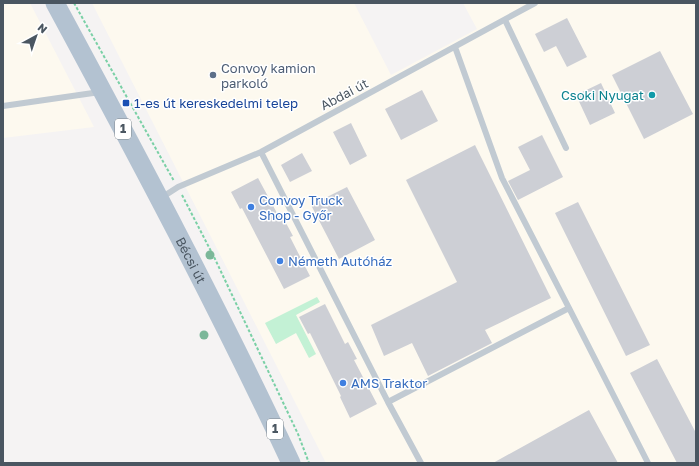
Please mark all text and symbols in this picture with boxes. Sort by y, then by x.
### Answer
north arrow [16,16,56,56]
text: N [35,20,50,36]
place label: Convoy kamion parkoló [221,60,316,91]
marker: Convoy kamion parkoló [208,70,218,80]
street label: Abdai út [317,75,371,113]
place label: Csoki Nyugat [561,87,644,103]
marker: Csoki Nyugat [647,90,657,100]
place label: 1-es út kereskedelmi telep [134,95,298,111]
marker: 1-es út kereskedelmi telep [121,98,131,108]
road number: 1 [115,119,131,139]
place label: Convoy Truck Shop - Győr [259,192,343,223]
marker: Convoy Truck Shop - Győr [246,202,256,212]
street label: Bécsi út [173,234,210,286]
place label: Németh Autóház [288,253,393,269]
marker: Németh Autóház [275,256,285,266]
place label: AMS Traktor [351,375,427,391]
marker: AMS Traktor [338,378,348,388]
road number: 1 [267,419,283,439]

